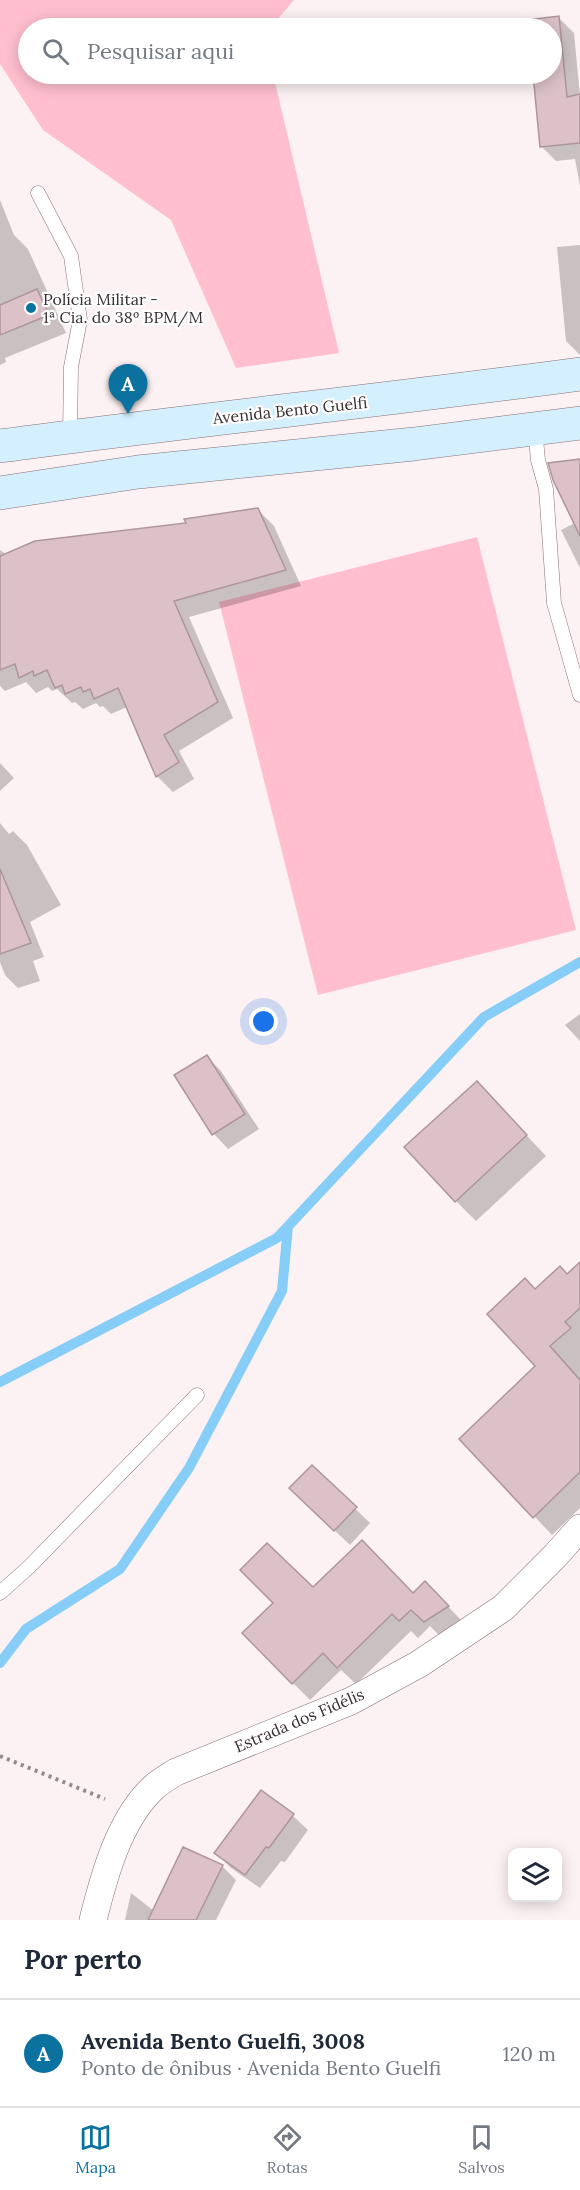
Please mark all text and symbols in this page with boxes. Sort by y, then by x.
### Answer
search box [18,18,562,84]
icon: search [39,35,72,68]
text: Pesquisar aqui [87,37,234,65]
place label: Polícia Militar - 1ª Cia. do 38º BPM/M [43,289,203,328]
marker: Polícia Militar - 1ª Cia. do 38º BPM/M [24,301,38,315]
pin: A [108,364,148,414]
street label: Avenida Bento Guelfi [211,392,368,428]
your location [249,1007,278,1036]
street label: Estrada dos Fidélis [231,1684,367,1756]
map controls [508,1848,562,1902]
button: layers [508,1848,562,1902]
text: Por perto [24,1943,142,1976]
text: Avenida Bento Guelfi, 3008 [81,2027,365,2055]
text: A [37,2041,50,2066]
text: 120 m [502,2041,556,2066]
text: Ponto de ônibus · Avenida Bento Guelfi [81,2055,441,2080]
tab: Mapa [75,2121,116,2177]
tab: Rotas [267,2121,308,2177]
tab: Salvos [458,2121,505,2177]

